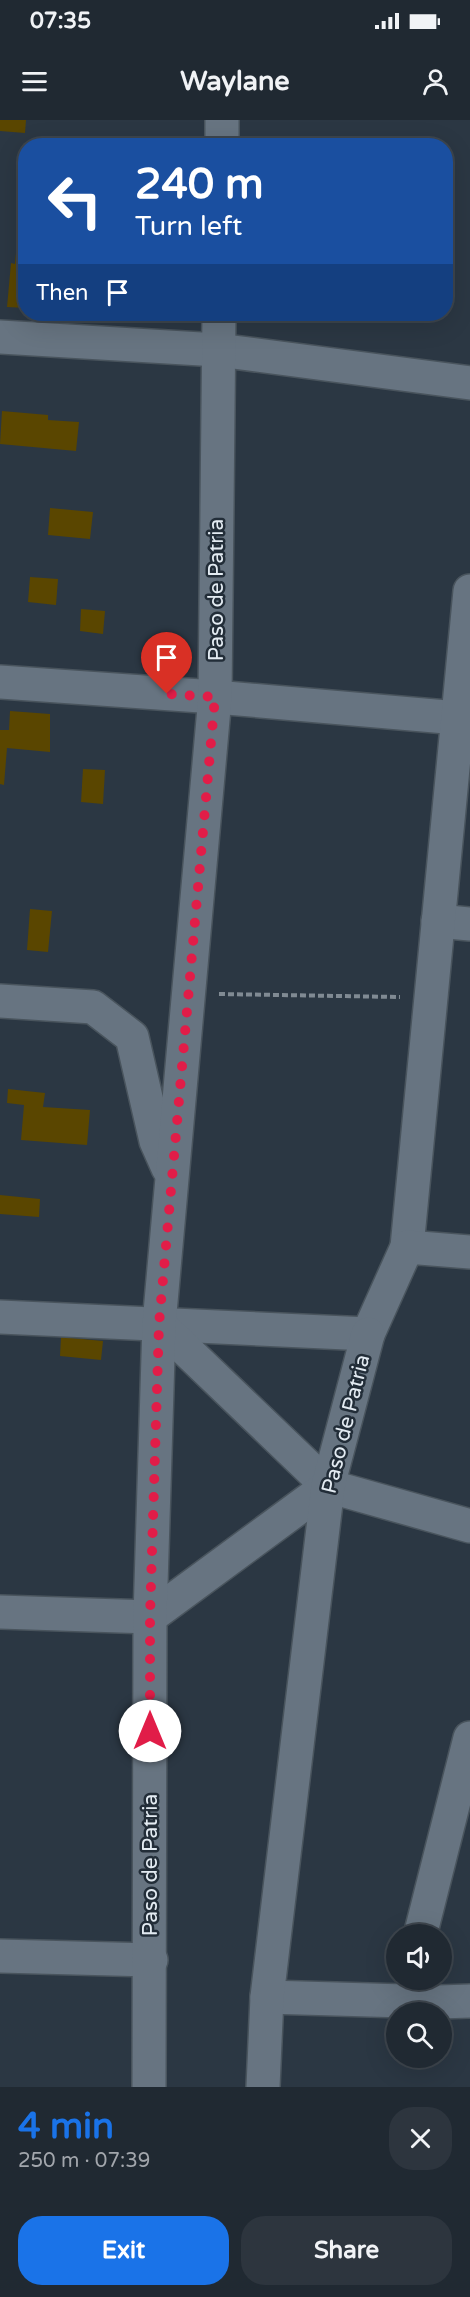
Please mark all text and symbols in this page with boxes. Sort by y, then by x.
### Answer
text: 07:35 [30,8,91,34]
icon: menu [18,65,51,98]
text: Waylane [180,65,290,98]
icon: person [419,65,452,98]
text: 240 m [135,159,264,210]
icon: left [36,162,114,240]
text: Turn left [135,210,242,243]
icon: arrive [101,276,134,309]
text: Then [36,280,89,306]
street label: Paso de Patria [204,519,229,661]
pin [141,632,192,694]
icon: arrive [150,641,183,674]
street label: Paso de Patria [317,1352,375,1496]
position arrow [118,1699,182,1763]
street label: Paso de Patria [138,1794,163,1936]
map controls [386,1924,452,2068]
button: sound [386,1924,452,1990]
button: search [386,2002,452,2068]
text: 4 min [18,2105,114,2148]
button: close [389,2107,452,2170]
text: 250 m · 07:39 [18,2149,150,2173]
button: Exit [18,2216,229,2285]
button: Share [241,2216,452,2285]

